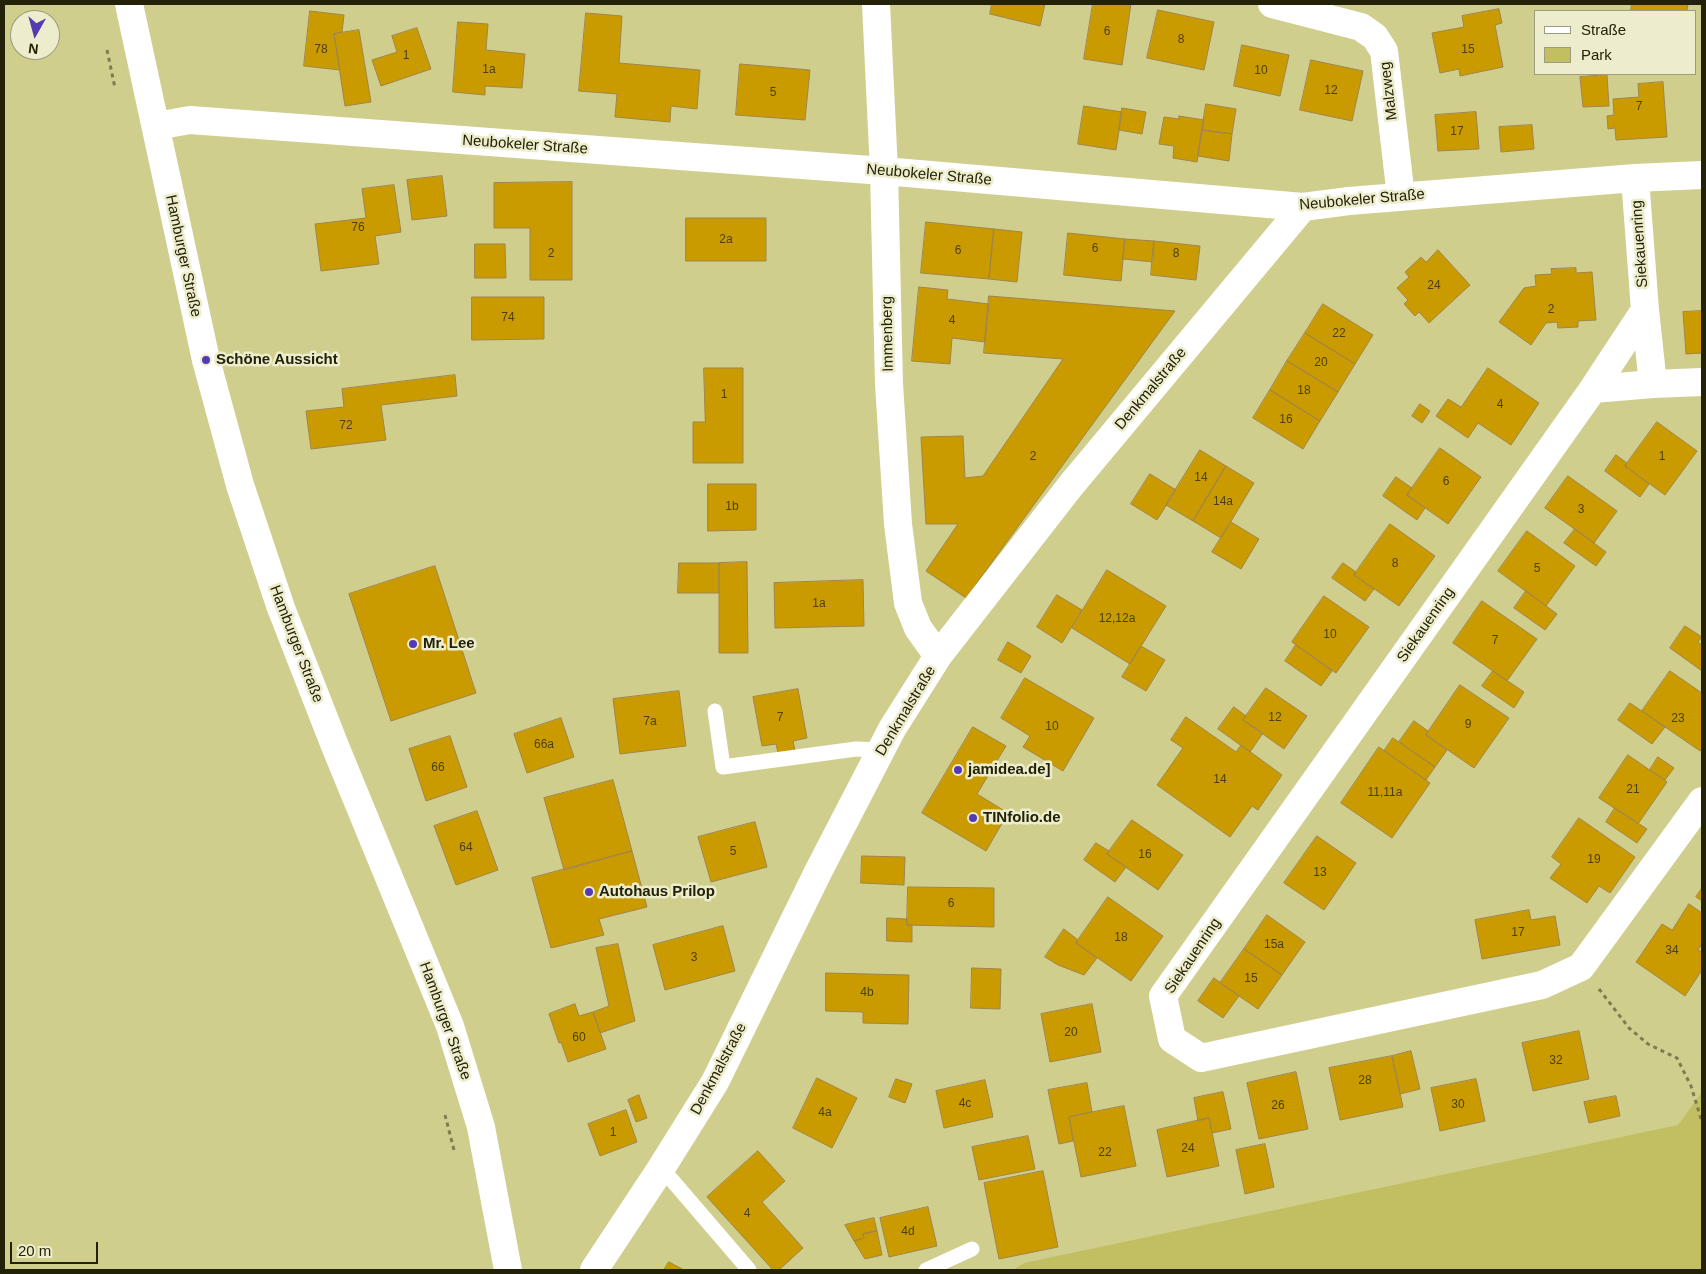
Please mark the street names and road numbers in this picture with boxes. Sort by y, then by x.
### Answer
street label: Malzweg [1376,61,1402,121]
street label: Neubokeler Straße [462,132,588,158]
street label: Neubokeler Straße [866,161,992,189]
street label: Neubokeler Straße [1299,186,1425,214]
street label: Hamburger Straße [161,193,205,319]
street label: Siekauenring [1628,200,1652,288]
street label: Immenberg [878,296,898,372]
street label: Denkmalstraße [1111,344,1191,434]
street label: Hamburger Straße [265,583,327,705]
street label: Siekauenring [1394,584,1458,666]
street label: Denkmalstraße [872,663,940,759]
street label: Siekauenring [1161,915,1225,997]
street label: Hamburger Straße [415,960,475,1082]
street label: Denkmalstraße [687,1020,751,1118]

